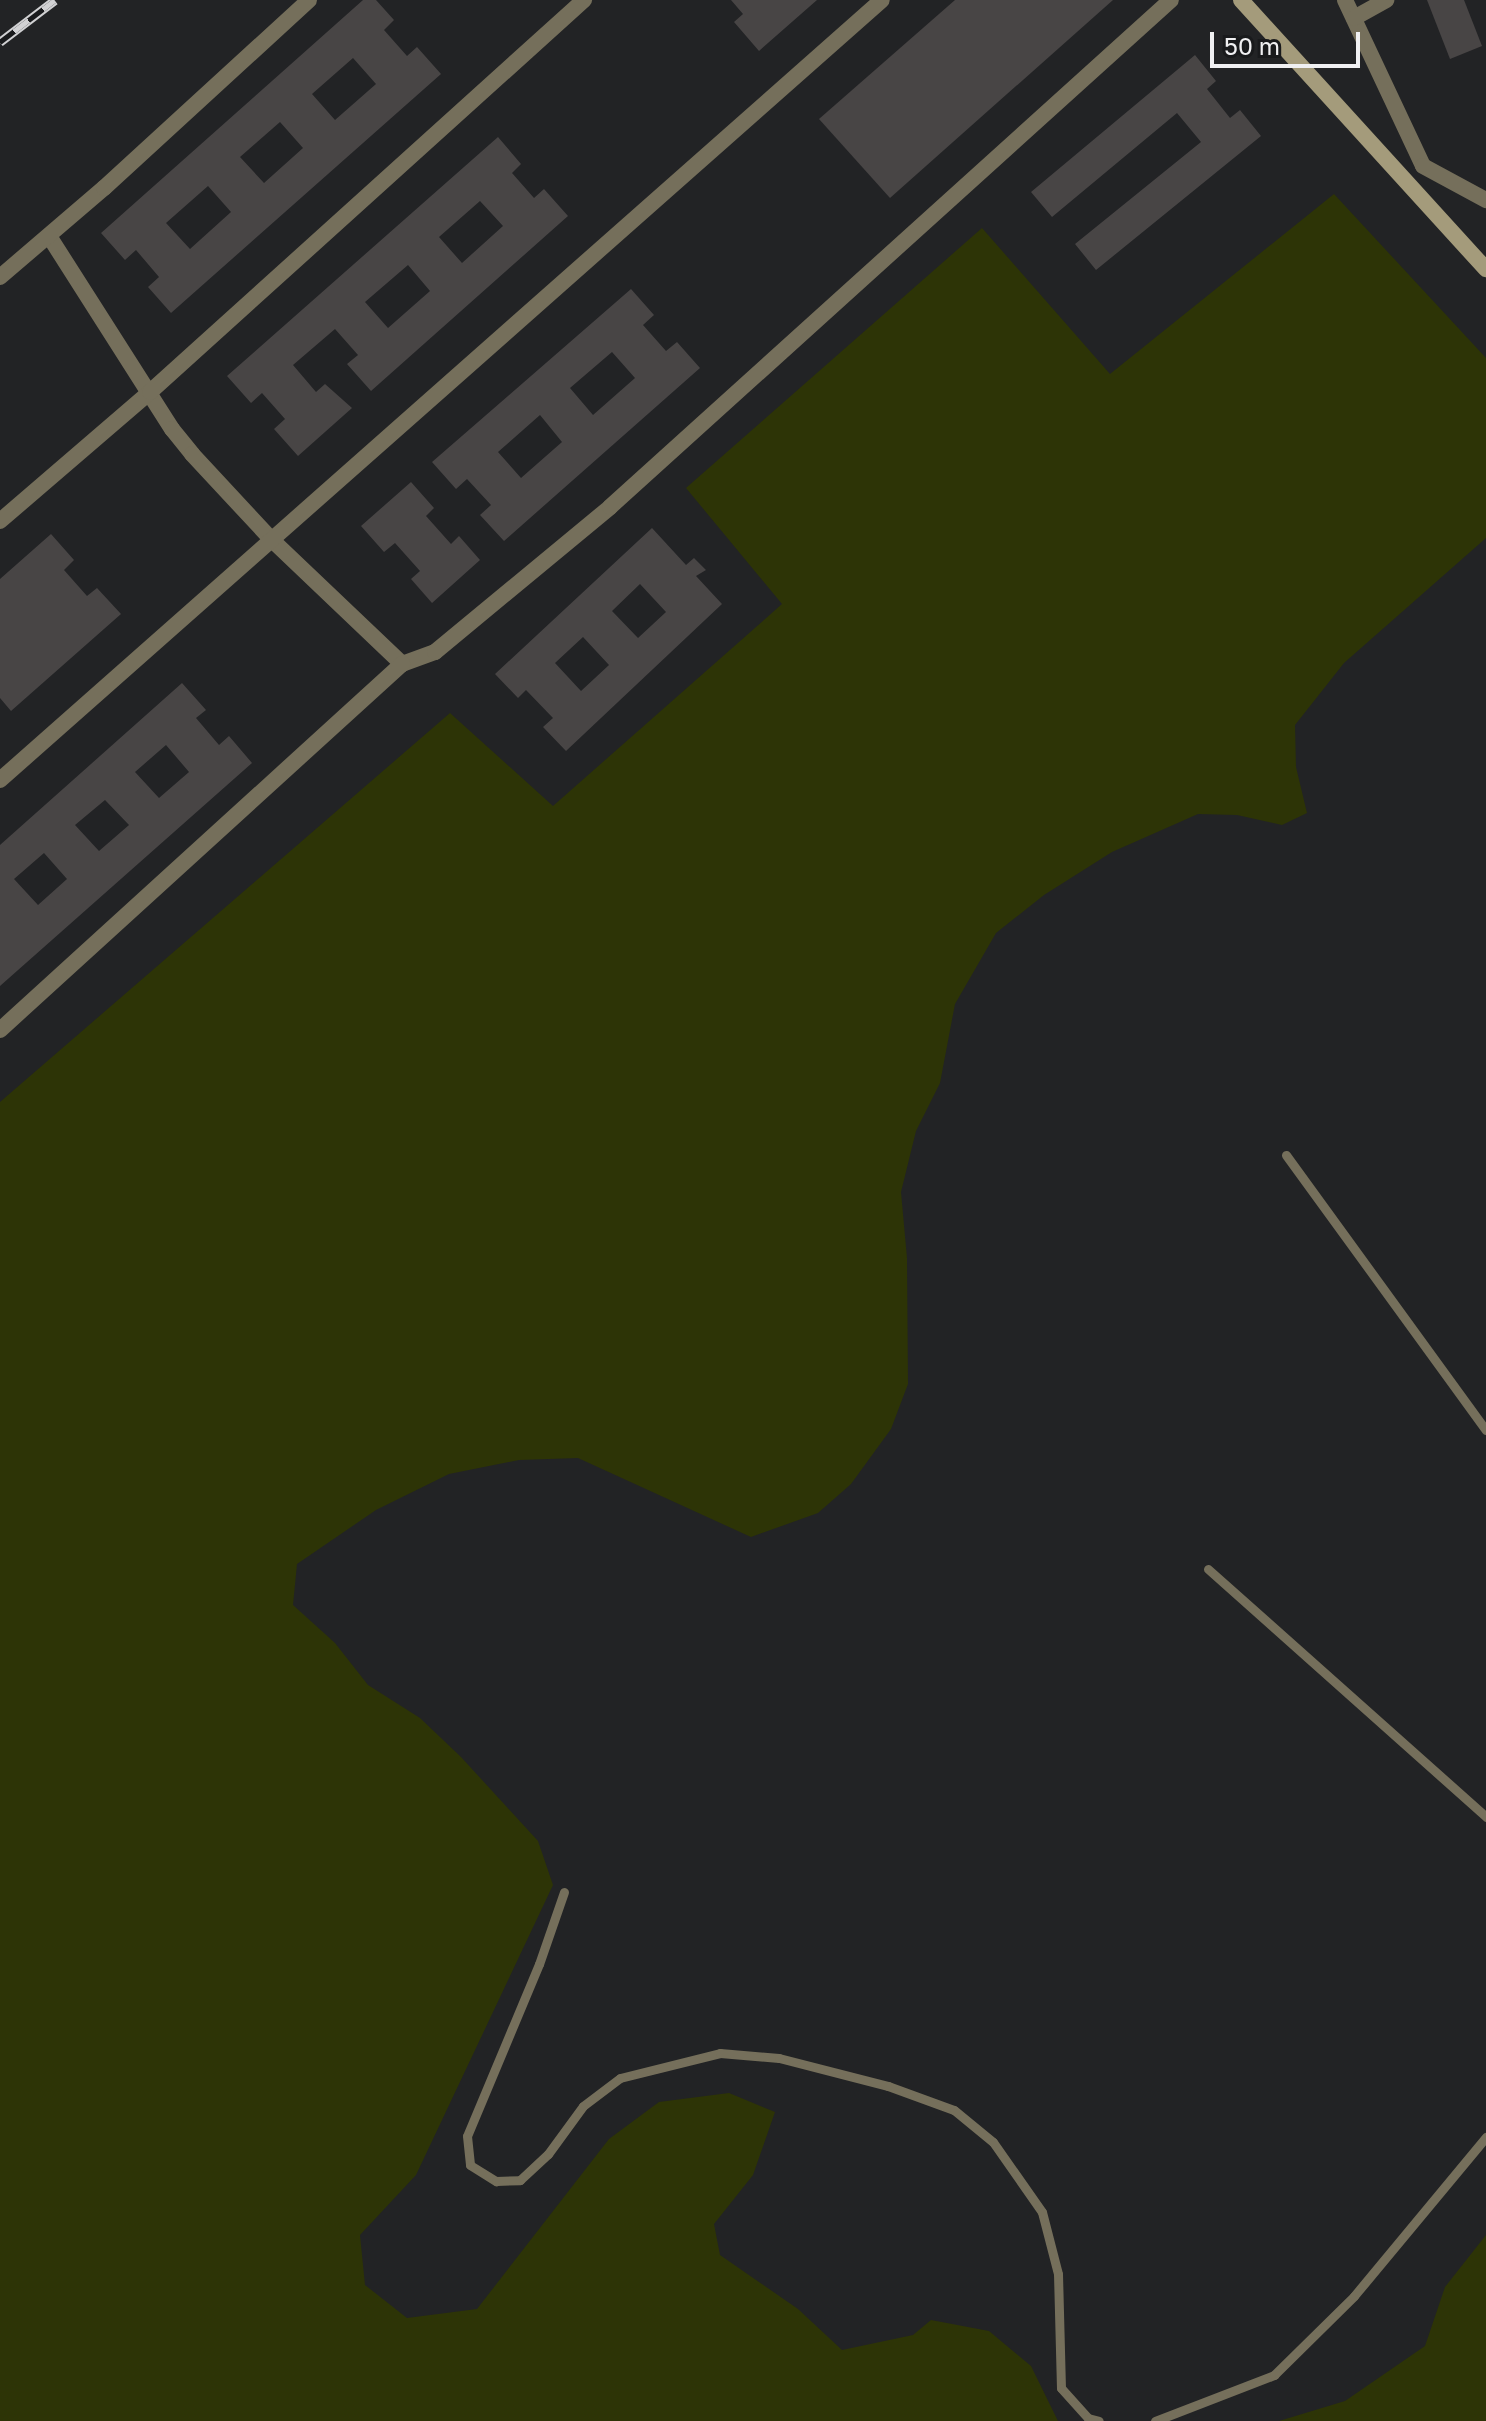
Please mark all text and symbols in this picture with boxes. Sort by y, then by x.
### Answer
scale bar [1214,16,1364,66]
text: 50 m [1224,31,1280,60]

